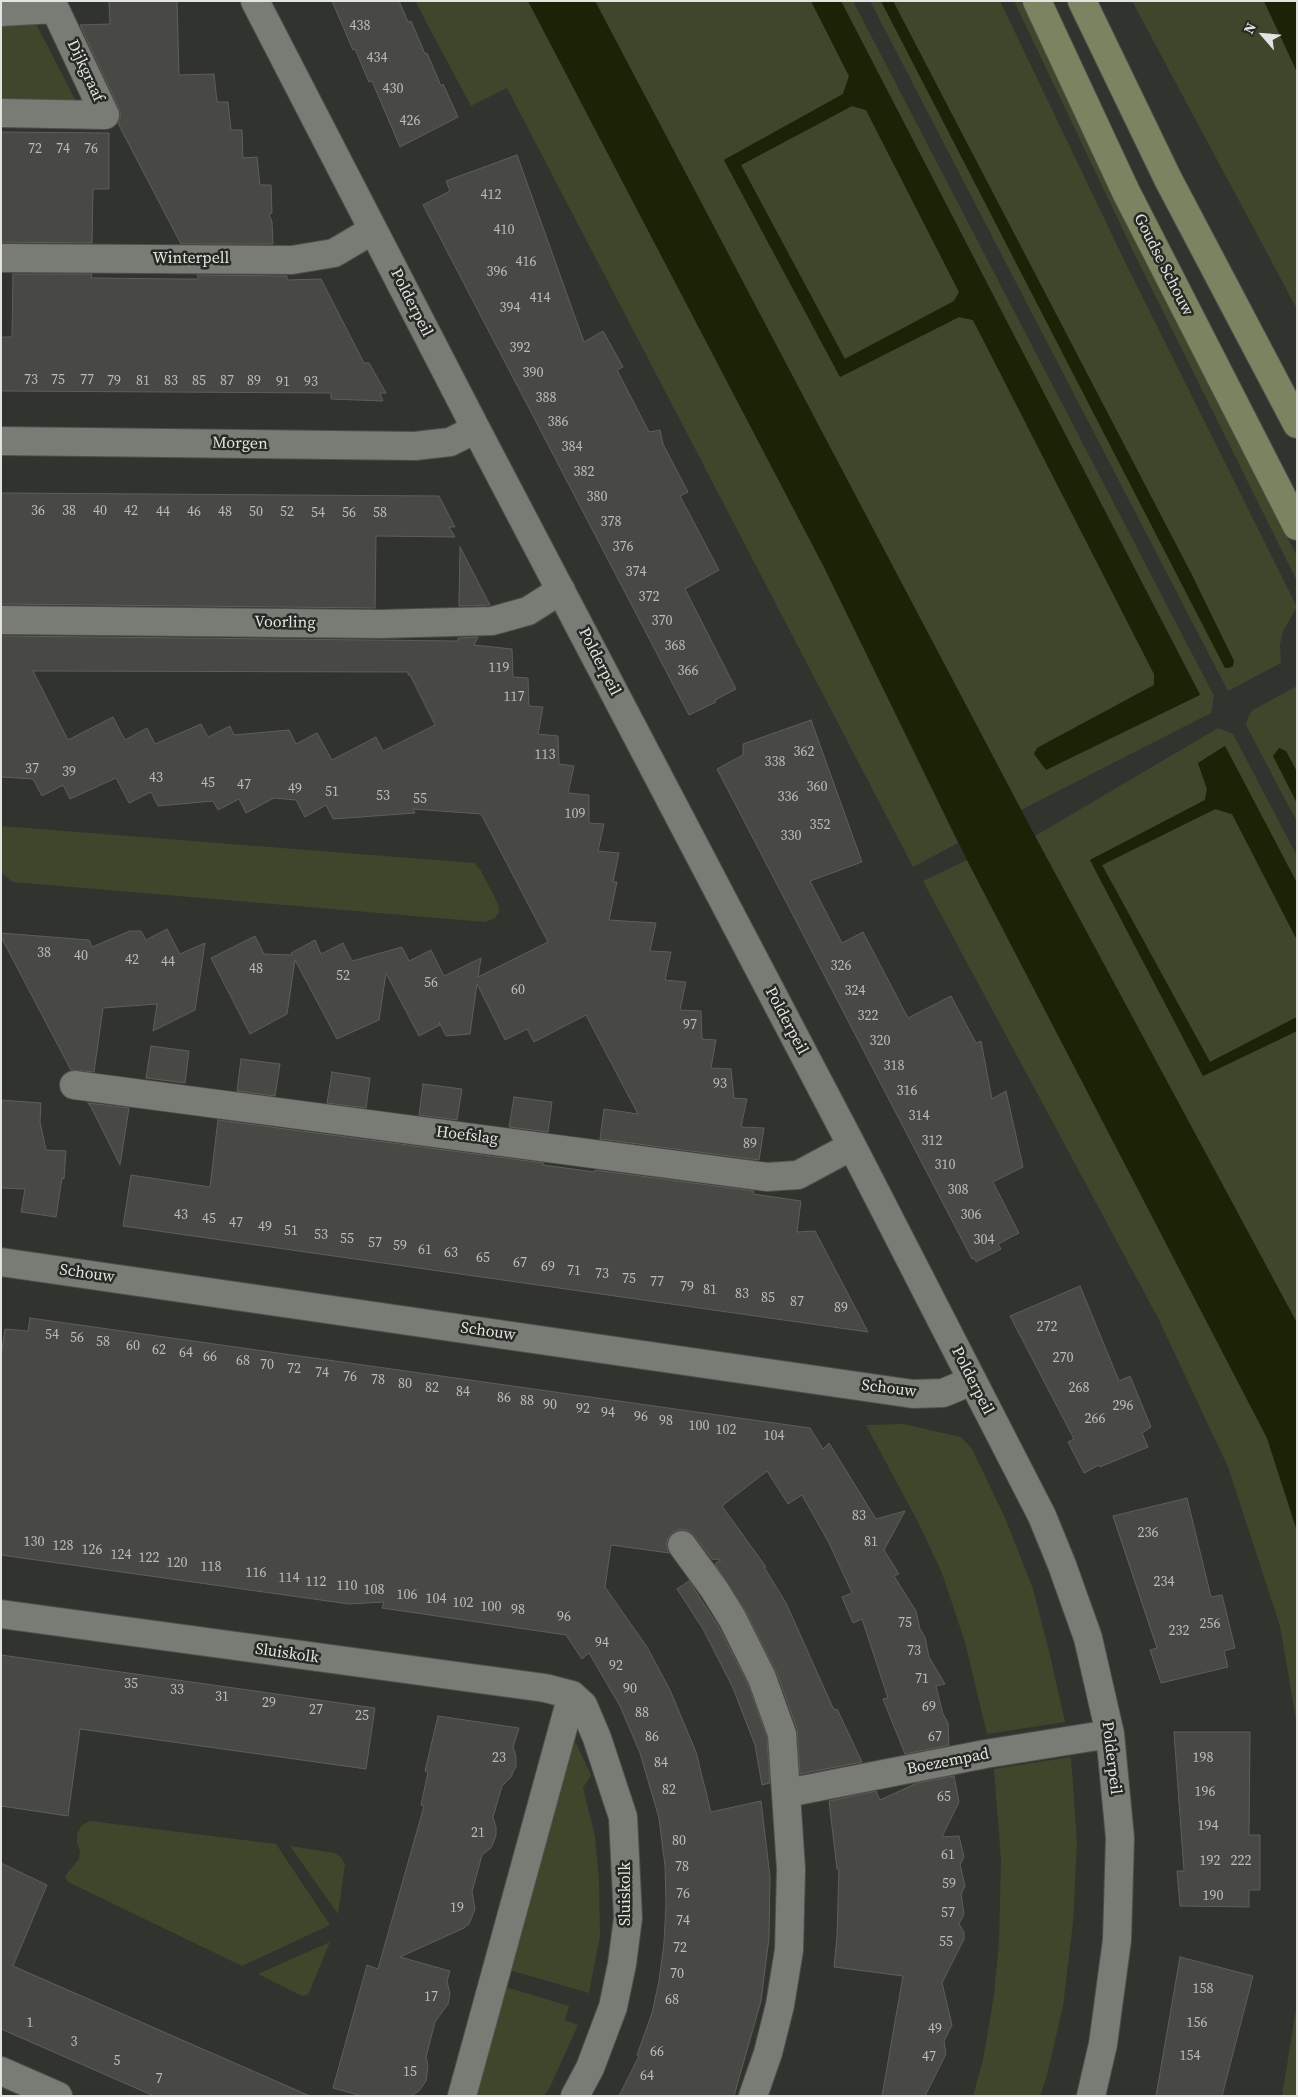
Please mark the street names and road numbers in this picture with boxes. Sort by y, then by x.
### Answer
street label: Dijkgraaf [62,37,108,105]
street label: Goudse Schouw [1129,211,1197,319]
street label: Winterpell [153,249,229,269]
street label: Polderpeil [386,266,436,340]
street label: Morgen [212,434,268,454]
street label: Voorling [254,613,316,633]
street label: Polderpeil [574,625,624,699]
street label: Polderpeil [760,984,812,1058]
street label: Hoefslag [435,1123,499,1149]
street label: Schouw [58,1261,116,1287]
street label: Schouw [459,1319,517,1345]
street label: Polderpeil [947,1344,997,1418]
street label: Schouw [860,1376,918,1402]
street label: Sluiskolk [254,1640,320,1668]
street label: Polderpeil [1097,1720,1125,1796]
street label: Boezempad [905,1745,991,1779]
street label: Sluiskolk [616,1862,636,1926]

